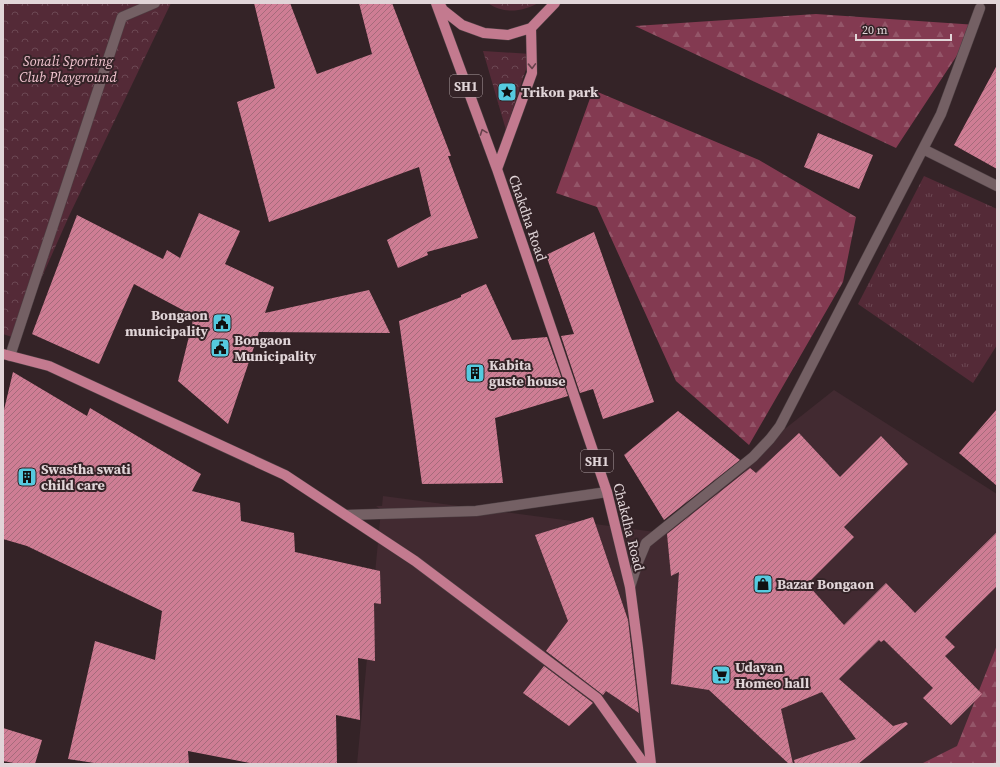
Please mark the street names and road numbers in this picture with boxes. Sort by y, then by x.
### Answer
road number: SH1 [450,75,482,97]
street label: Chakdha Road [504,172,552,264]
road number: SH1 [581,450,613,472]
street label: Chakdha Road [608,481,650,573]

